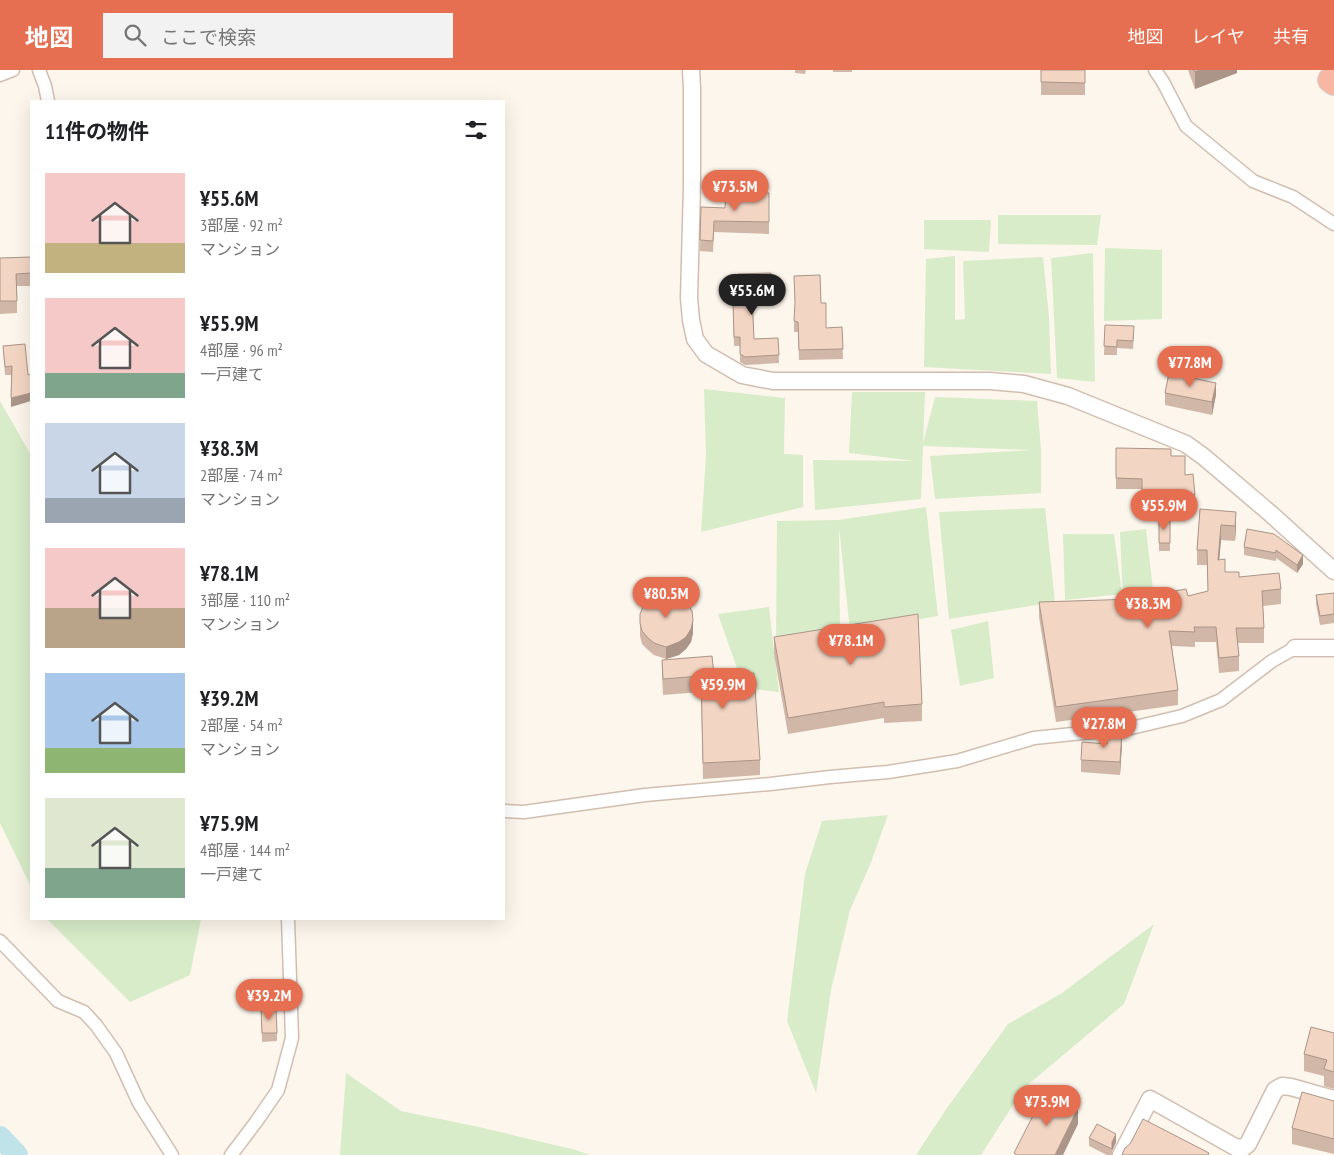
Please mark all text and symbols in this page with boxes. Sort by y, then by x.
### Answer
search box [103,13,453,58]
icon: search [121,21,149,49]
text: 地図 [25,22,73,53]
text: ここで検索 [161,25,256,49]
text: 地図 [1128,25,1164,48]
text: レイヤ [1192,25,1245,48]
text: 共有 [1273,25,1309,48]
icon: filters [462,116,490,144]
text: 11件の物件 [45,118,149,145]
pin: ¥73.5M [694,170,776,212]
text: ¥73.5M [713,176,757,196]
text: ¥55.6M [200,185,259,212]
icon: home [85,193,145,253]
text: 3部屋 · 92 m² [200,215,283,235]
text: マンション [200,239,280,259]
pin: ¥55.6M [711,274,793,316]
text: ¥55.6M [730,280,774,300]
text: ¥55.9M [200,310,259,337]
icon: home [85,318,145,378]
text: 4部屋 · 96 m² [200,340,283,360]
pin: ¥77.8M [1149,346,1231,388]
text: ¥77.8M [1168,352,1212,372]
text: 一戸建て [200,364,264,384]
text: ¥38.3M [200,435,259,462]
icon: home [85,443,145,503]
text: 2部屋 · 74 m² [200,465,283,485]
pin: ¥55.9M [1123,488,1205,531]
text: マンション [200,489,280,509]
text: ¥55.9M [1142,495,1186,515]
text: ¥78.1M [200,560,259,587]
icon: home [85,568,145,628]
pin: ¥80.5M [625,576,707,619]
text: ¥80.5M [644,583,688,603]
pin: ¥38.3M [1107,586,1189,629]
text: 3部屋 · 110 m² [200,590,290,610]
text: ¥38.3M [1126,593,1170,613]
text: マンション [200,614,280,634]
pin: ¥78.1M [810,624,892,666]
text: ¥78.1M [829,630,873,650]
pin: ¥59.9M [682,668,764,710]
text: ¥59.9M [701,674,745,694]
text: ¥39.2M [200,685,259,712]
icon: home [85,693,145,753]
pin: ¥27.8M [1063,706,1145,749]
text: ¥27.8M [1082,713,1126,733]
text: 2部屋 · 54 m² [200,715,283,735]
text: マンション [200,739,280,759]
text: ¥75.9M [200,810,259,837]
icon: home [85,818,145,878]
text: 4部屋 · 144 m² [200,840,290,860]
text: 一戸建て [200,864,264,884]
pin: ¥39.2M [228,978,310,1021]
text: ¥39.2M [247,985,291,1005]
pin: ¥75.9M [1006,1084,1088,1127]
text: ¥75.9M [1025,1091,1069,1111]

